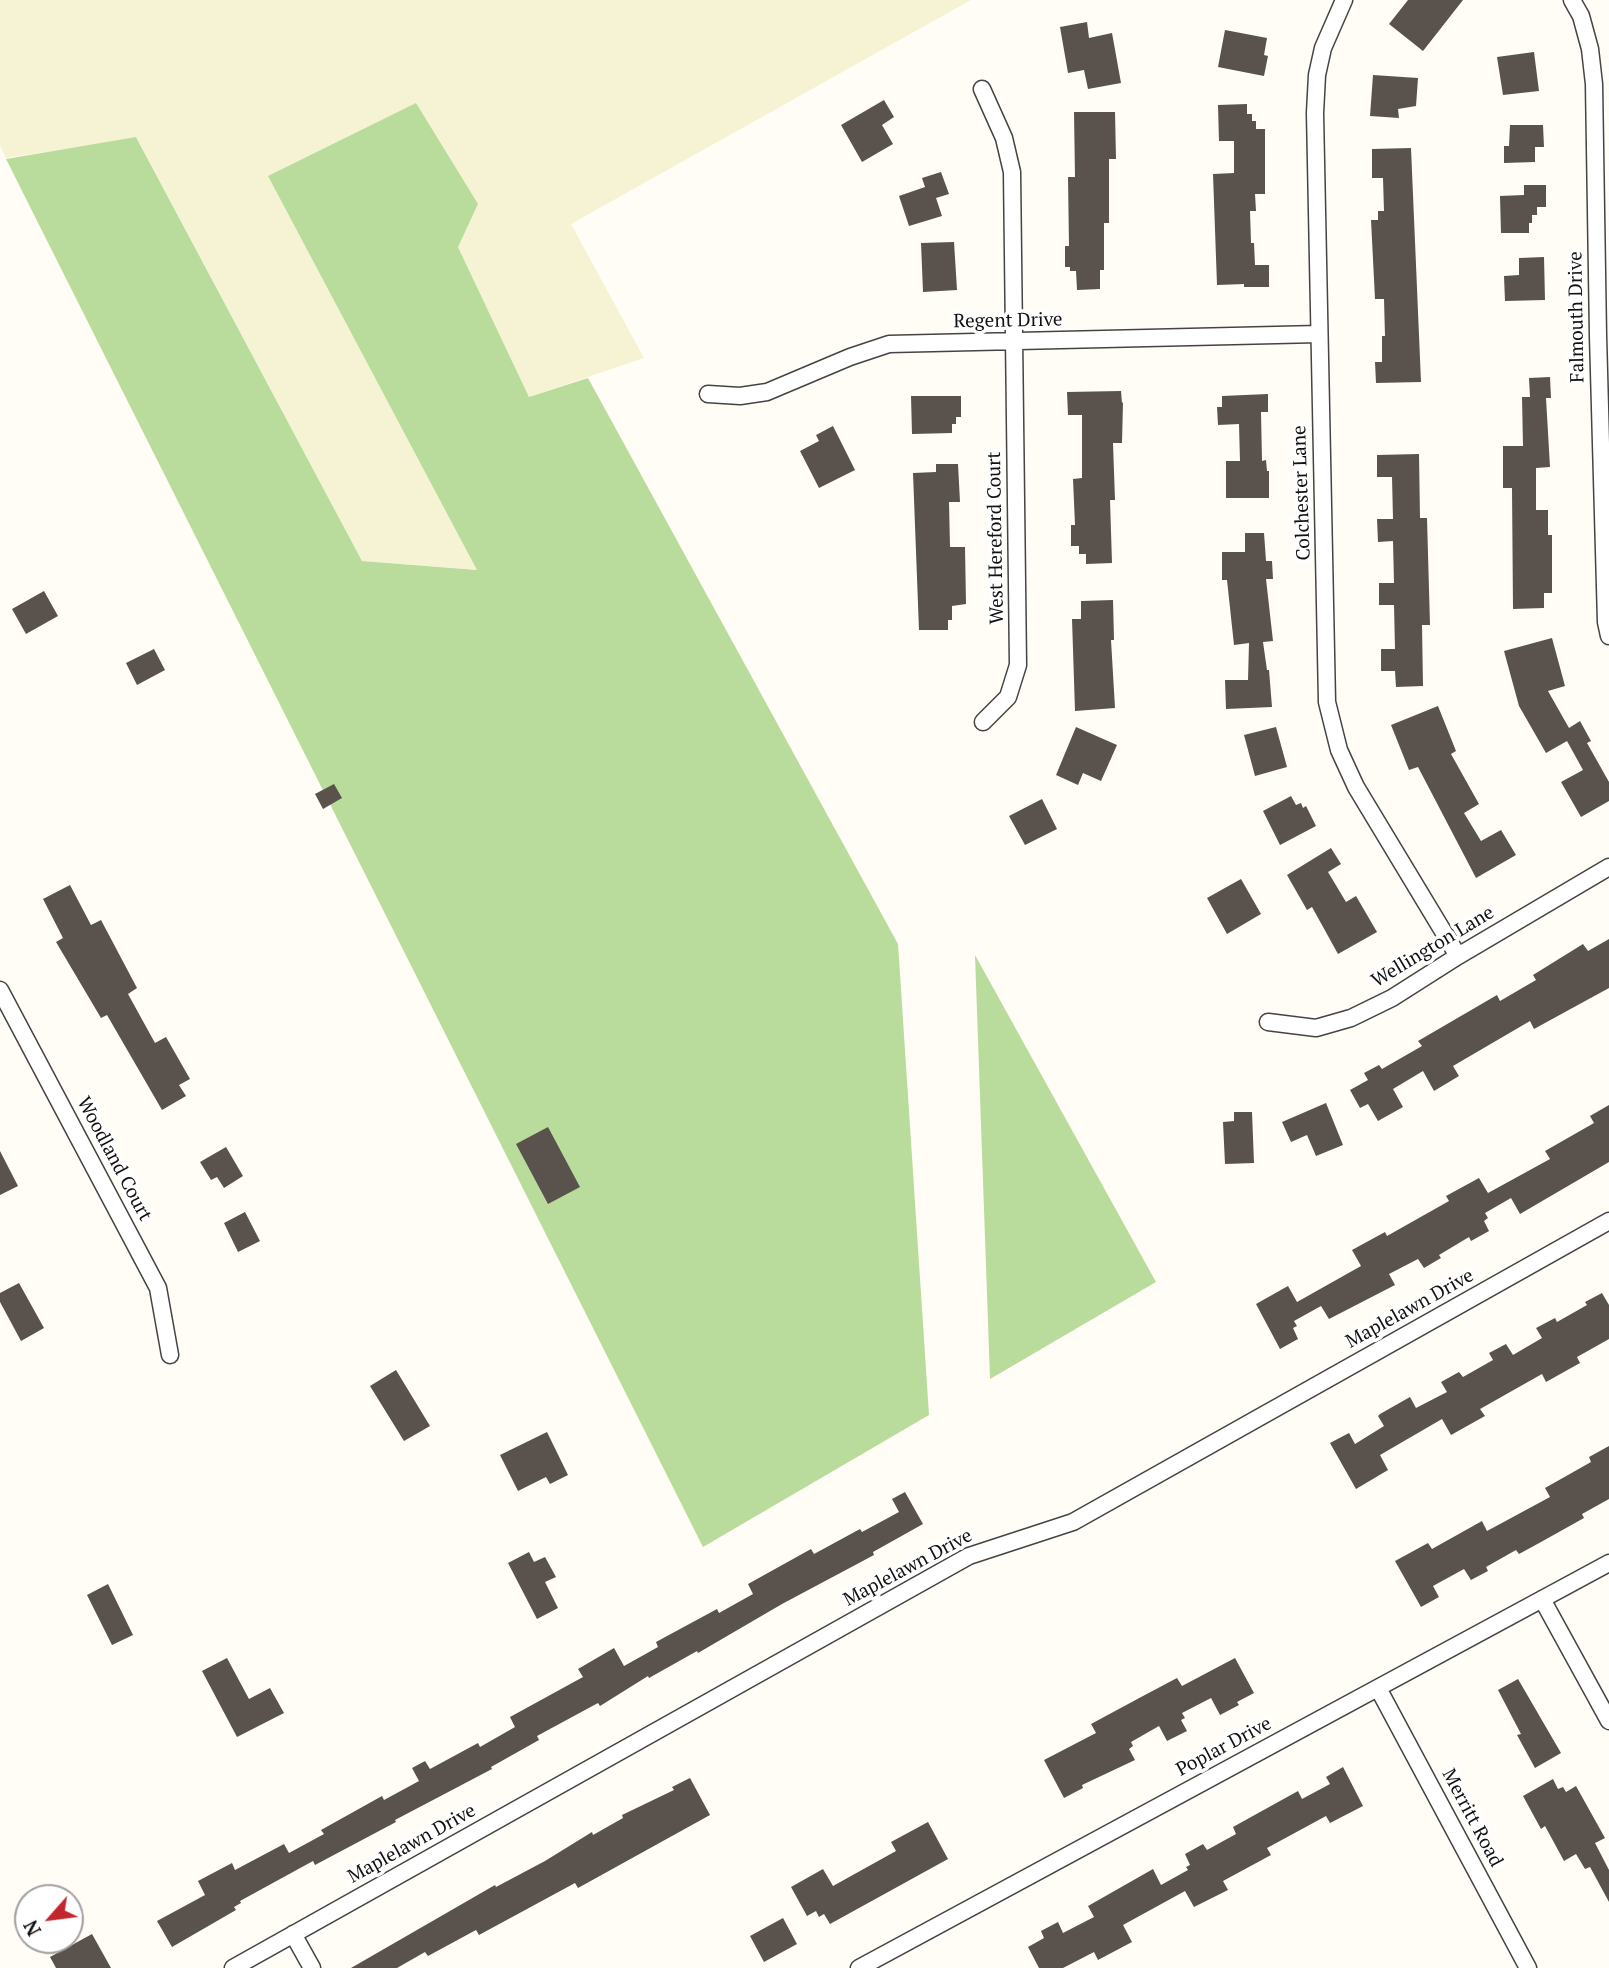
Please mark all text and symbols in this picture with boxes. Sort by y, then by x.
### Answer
street label: Falmouth Drive [1564,251,1590,383]
street label: Regent Drive [953,309,1063,333]
street label: Colchester Lane [1288,425,1316,561]
street label: West Hereford Court [983,451,1009,625]
street label: Wellington Lane [1368,901,1498,993]
street label: Woodland Court [72,1093,156,1225]
street label: Maplelawn Drive [1342,1264,1478,1354]
street label: Maplelawn Drive [840,1524,976,1612]
street label: Poplar Drive [1172,1712,1276,1782]
street label: Merritt Road [1437,1765,1507,1871]
street label: Maplelawn Drive [344,1799,480,1889]
north arrow [14,1884,84,1954]
text: N [17,1916,46,1940]

